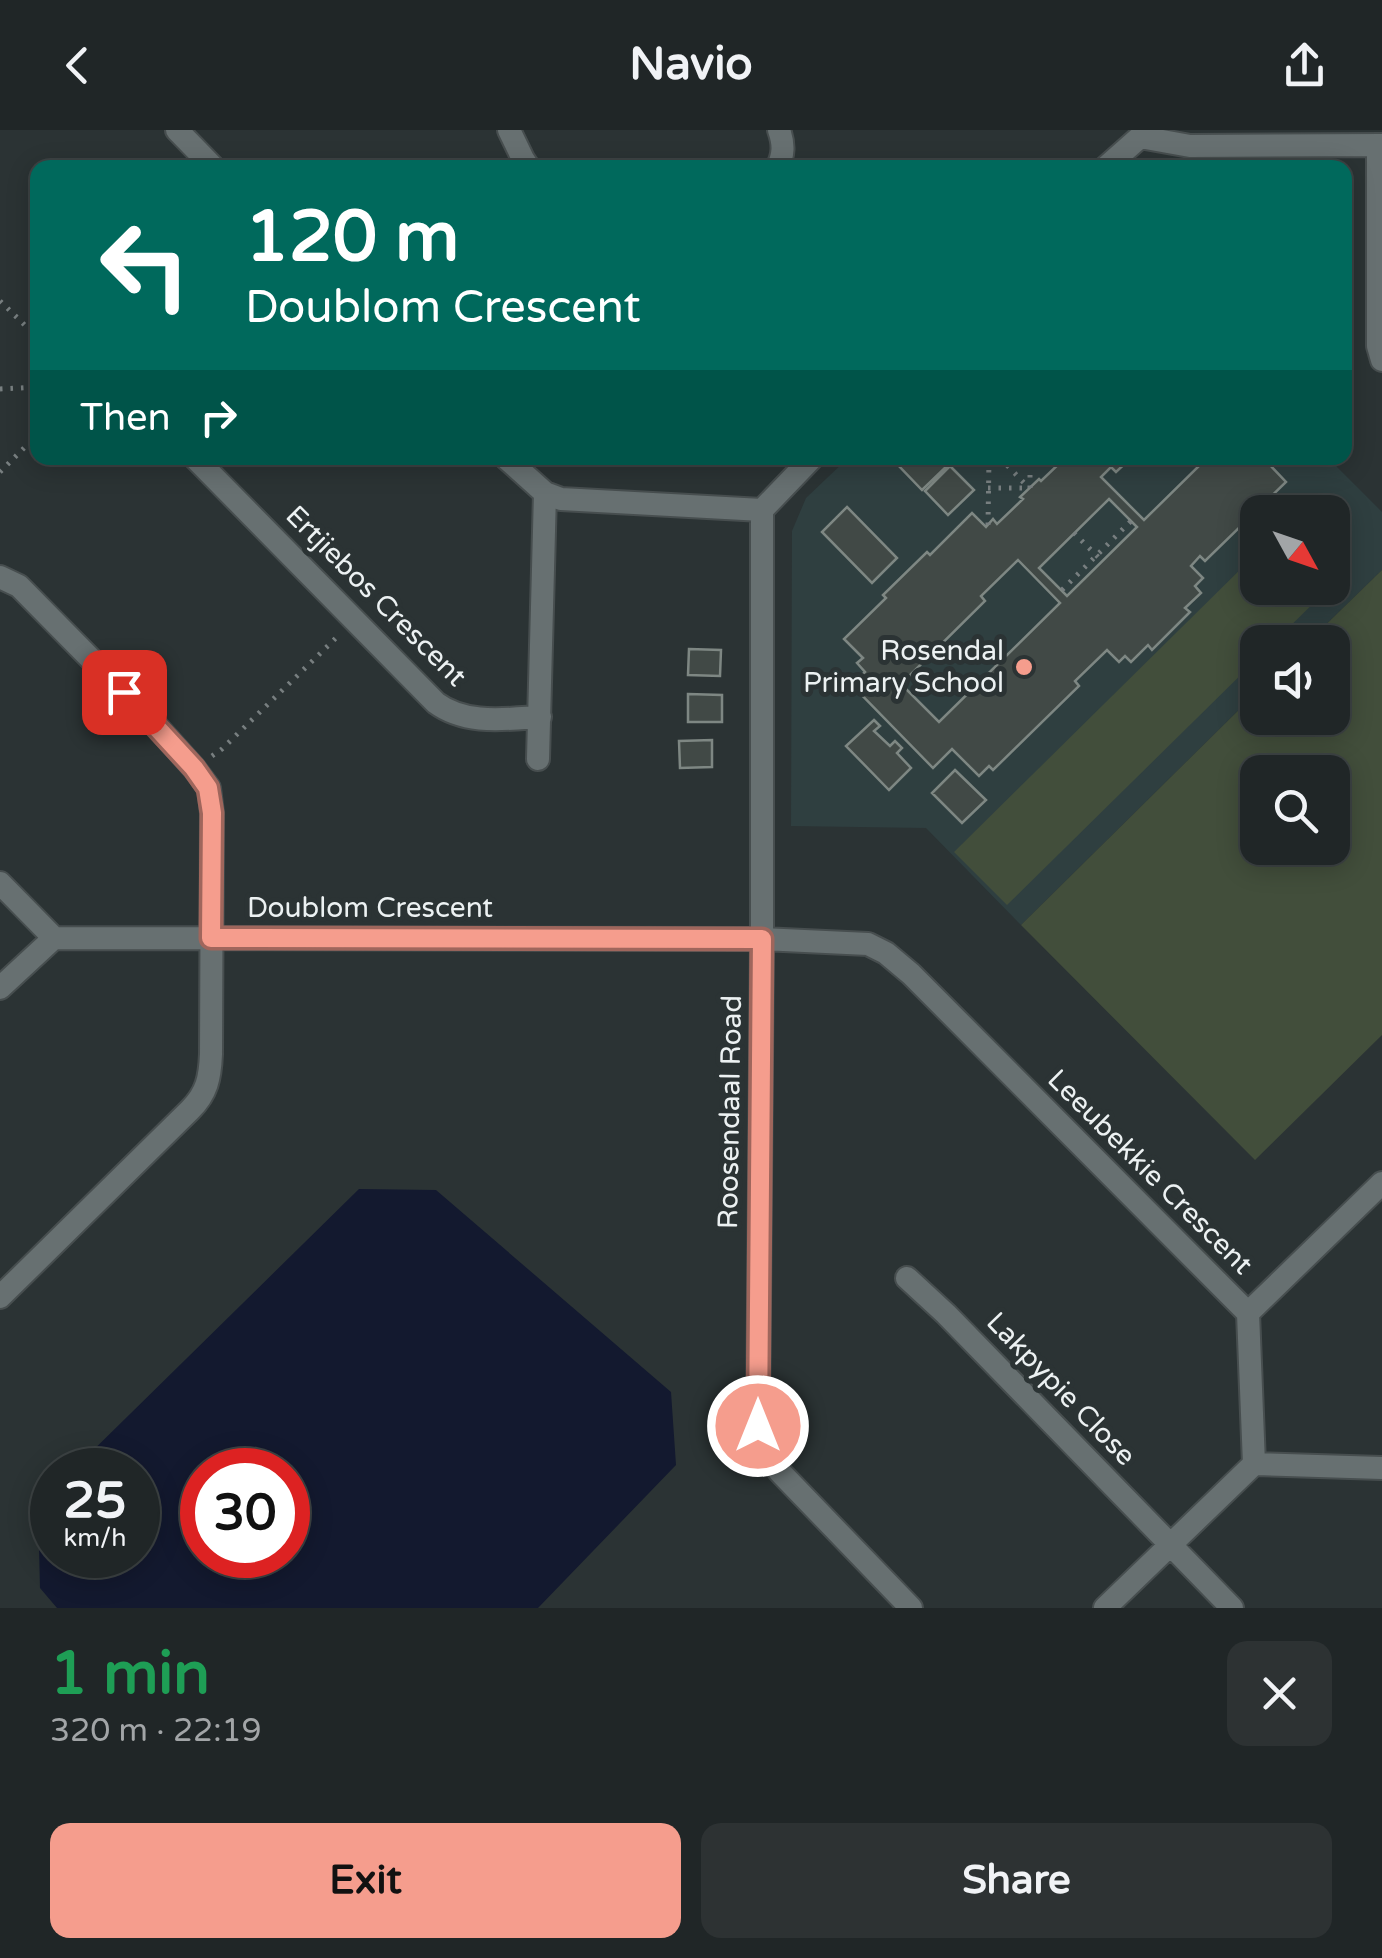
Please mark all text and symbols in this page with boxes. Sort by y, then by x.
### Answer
icon: back [50,38,105,93]
text: Navio [629,38,753,92]
icon: share [1277,38,1332,93]
text: 120 m [245,196,459,280]
icon: left [80,200,210,330]
text: Doublom Crescent [245,281,641,335]
icon: right [191,390,246,445]
text: Then [80,395,171,441]
north arrow [1240,495,1350,605]
map controls [1240,495,1350,865]
street label: Ertjiebos Crescent [279,499,474,694]
button: sound [1240,625,1350,735]
place label: Rosendal Primary School [803,634,1004,700]
pin [82,650,167,735]
marker: Rosendal Primary School [1013,656,1035,678]
icon: arrive [97,665,152,720]
button: search [1240,755,1350,865]
street label: Doublom Crescent [247,891,493,925]
street label: Roosendaal Road [711,995,749,1229]
street label: Leeubekkie Crescent [1040,1062,1260,1282]
street label: Lakpypie Close [979,1305,1143,1473]
position arrow [706,1374,810,1478]
speed limit sign: 30 [180,1448,310,1578]
text: 25 [64,1471,126,1531]
text: km/h [64,1523,126,1553]
text: 1 min [50,1638,210,1710]
button: close [1227,1641,1332,1746]
text: 320 m · 22:19 [50,1712,262,1750]
button: Exit [50,1823,681,1938]
button: Share [701,1823,1332,1938]

